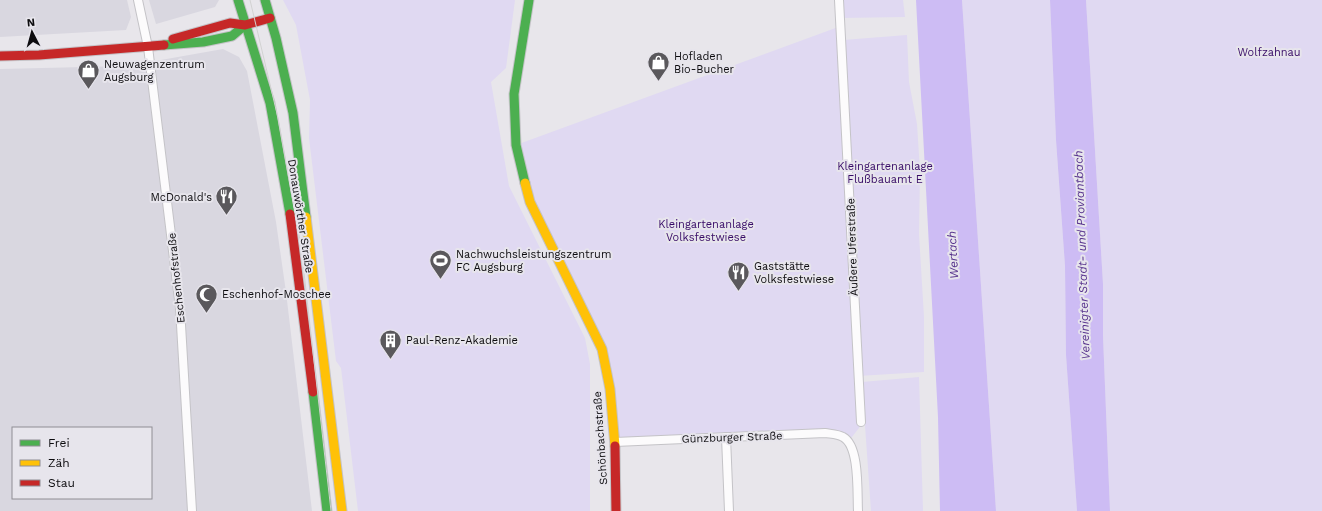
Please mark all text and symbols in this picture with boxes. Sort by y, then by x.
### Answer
north arrow [12,12,52,52]
text: N [26,16,36,29]
park label: Wolfzahnau [1237,46,1301,59]
shop icon: Hofladen Bio-Bucher [646,49,672,82]
place label: Hofladen Bio-Bucher [674,50,735,76]
shop icon: Neuwagenzentrum Augsburg [76,57,102,90]
place label: Neuwagenzentrum Augsburg [104,58,205,84]
water label: Vereinigter Stadt- und Proviantbach [1071,150,1093,360]
street label: Donauwörther Straße [285,158,316,274]
park label: Kleingartenanlage Flußbauamt E [837,160,933,186]
restaurant icon: McDonald's [214,184,240,217]
place label: McDonald's [150,191,212,204]
street label: Äußere Uferstraße [843,198,861,296]
park label: Kleingartenanlage Volksfestwiese [658,218,754,244]
water label: Wertach [945,231,961,279]
street label: Eschenhofstraße [165,232,188,324]
sports icon: Nachwuchsleistungszentrum FC Augsburg [428,247,454,280]
place label: Nachwuchsleistungszentrum FC Augsburg [456,248,611,274]
restaurant icon: Gaststätte Volksfestwiese [725,259,751,292]
place label: Gaststätte Volksfestwiese [754,260,834,286]
mosque icon: Eschenhof-Moschee [194,281,220,314]
place label: Eschenhof-Moschee [222,288,331,301]
building icon: Paul-Renz-Akademie [378,327,404,360]
place label: Paul-Renz-Akademie [406,334,518,347]
street label: Schönbachstraße [591,391,610,485]
legend [12,427,152,499]
street label: Günzburger Straße [681,429,783,446]
text: Frei [48,436,70,450]
text: Zäh [48,456,70,470]
text: Stau [48,476,75,490]

